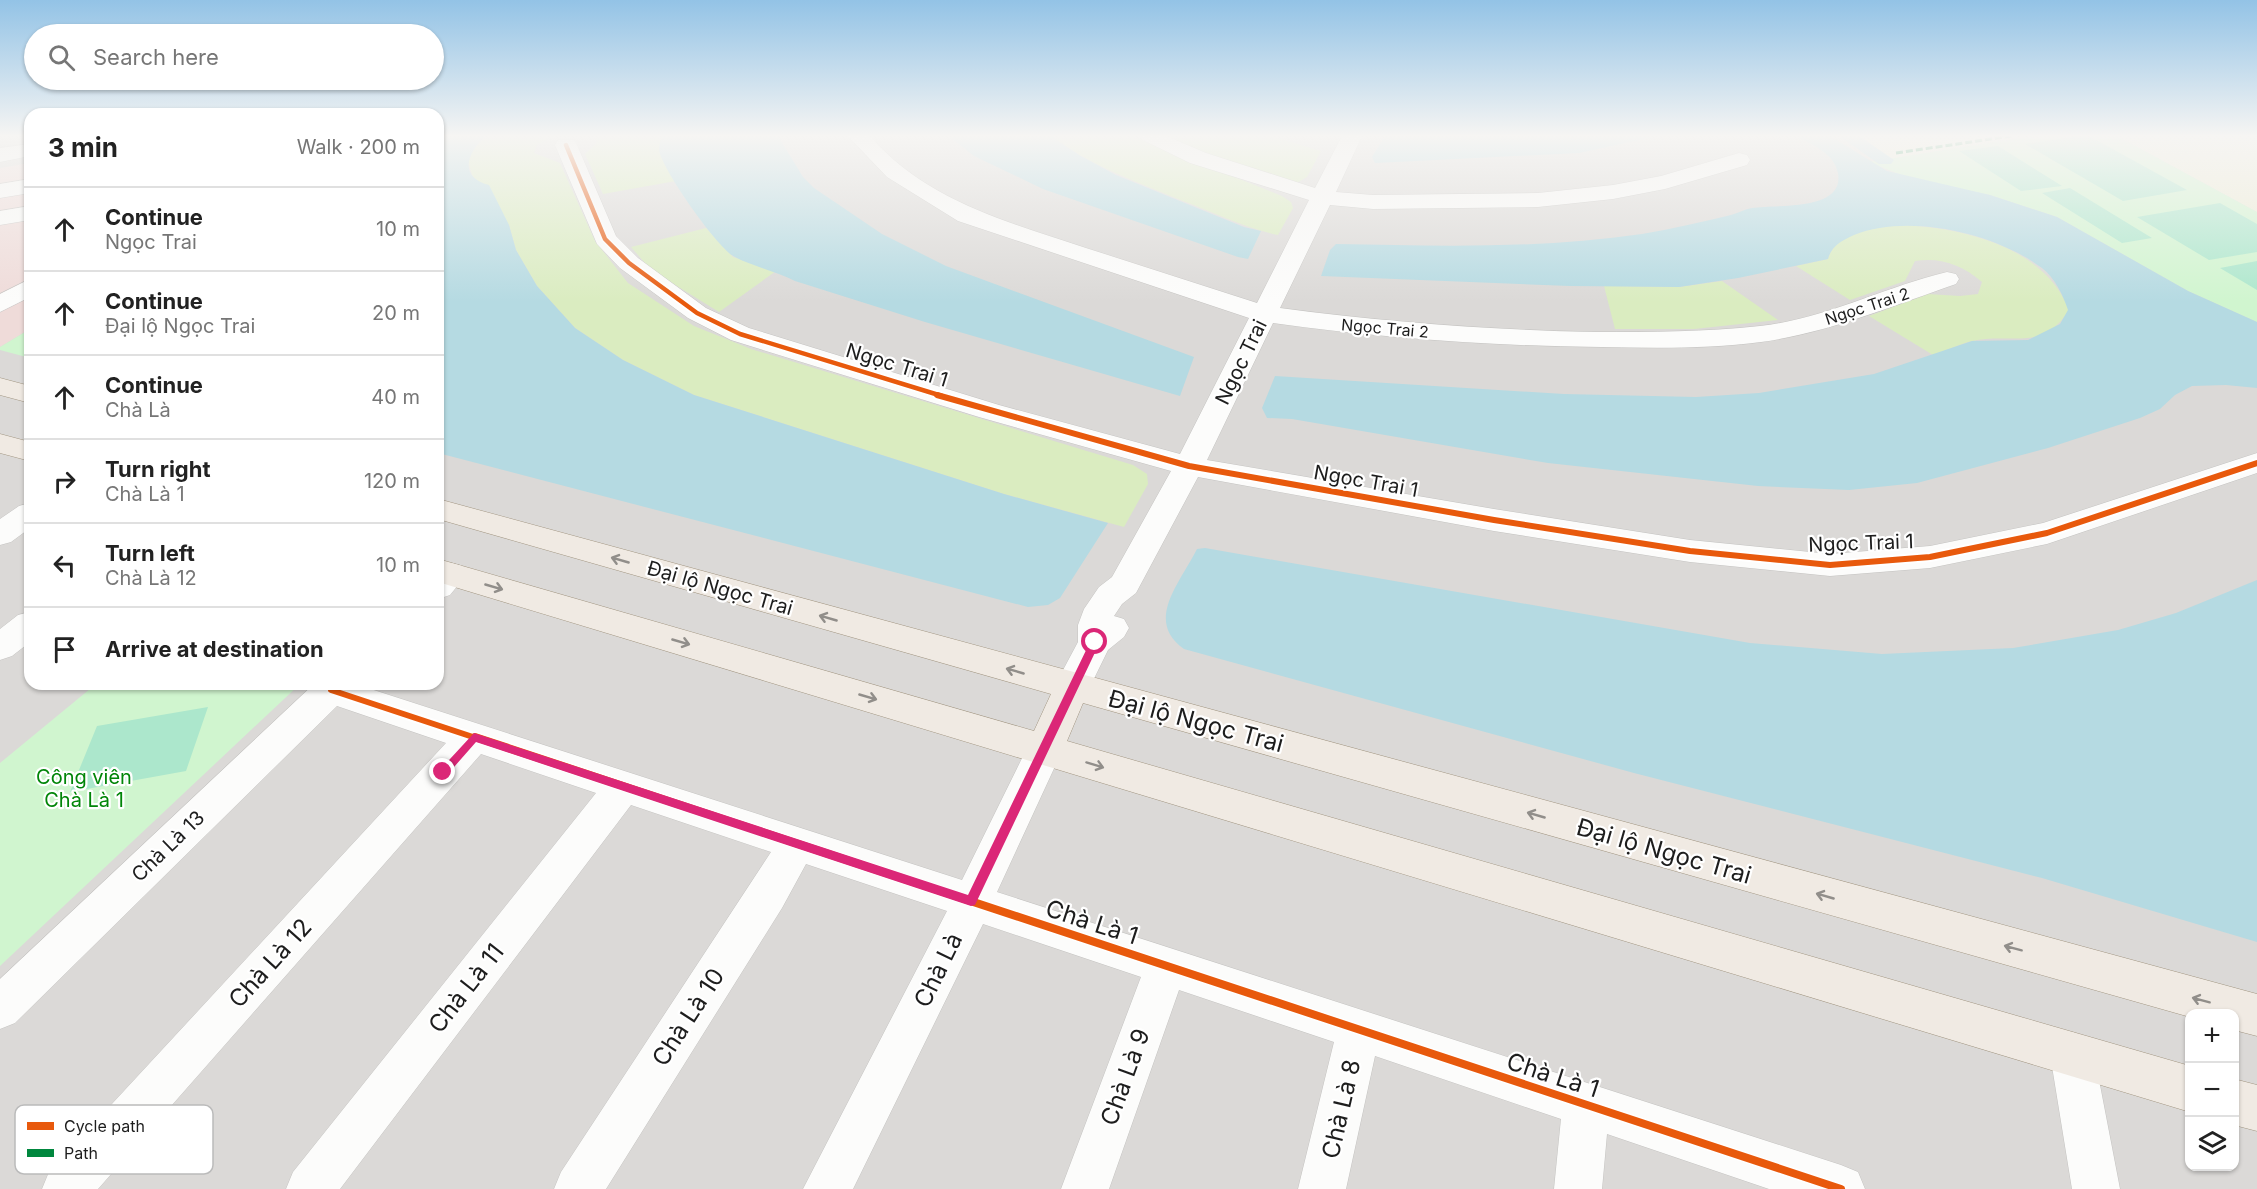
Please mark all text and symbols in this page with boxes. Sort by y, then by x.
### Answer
search box [24,24,444,90]
icon: search [45,41,78,74]
text: Search here [93,44,219,70]
text: 3 min [48,132,118,163]
text: Walk · 200 m [297,135,420,159]
text: Continue [105,204,203,230]
icon: ahead [48,213,81,246]
text: 10 m [376,217,420,241]
text: Ngọc Trai [105,230,197,254]
street label: Ngọc Trai 2 [1822,283,1912,329]
text: Continue [105,288,203,314]
icon: ahead [48,297,81,330]
text: 20 m [372,301,420,325]
text: Đại lộ Ngọc Trai [105,314,255,338]
street label: Ngọc Trai 2 [1340,314,1430,342]
street label: Ngọc Trai [1210,316,1272,408]
street label: Ngọc Trai 1 [843,338,951,392]
text: Continue [105,372,203,398]
icon: ahead [48,381,81,414]
text: 40 m [371,385,420,409]
text: Chà Là [105,398,171,422]
text: Turn right [105,456,211,482]
street label: Ngọc Trai 1 [1312,460,1420,502]
icon: right [48,465,81,498]
text: 120 m [364,469,420,493]
text: Chà Là 1 [105,482,185,506]
street label: Ngọc Trai 1 [1808,529,1914,557]
text: Turn left [105,540,195,566]
icon: left [48,549,81,582]
text: 10 m [376,553,420,577]
one-way arrow [611,554,630,565]
street label: Đại lộ Ngọc Trai [644,556,796,620]
text: Chà Là 12 [105,566,197,590]
one-way arrow [484,582,503,593]
one-way arrow [819,612,838,624]
route start [1081,628,1107,654]
icon: arrive [48,633,81,666]
text: Arrive at destination [105,636,324,662]
one-way arrow [671,637,690,648]
one-way arrow [1006,665,1025,676]
street label: Đại lộ Ngọc Trai [1105,684,1287,758]
one-way arrow [858,692,877,703]
route end [429,758,455,784]
one-way arrow [1085,760,1104,771]
park label: Công viên Chà Là 1 [36,765,132,812]
street label: Chà Là 13 [127,805,209,887]
one-way arrow [1527,809,1546,821]
street label: Đại lộ Ngọc Trai [1573,812,1755,890]
one-way arrow [1816,889,1835,901]
street label: Chà Là 1 [1042,893,1142,951]
street label: Chà Là 12 [222,912,318,1014]
street label: Chà Là [908,928,968,1012]
street label: Chà Là 11 [422,938,510,1038]
one-way arrow [2004,941,2023,953]
street label: Chà Là 10 [646,963,730,1071]
one-way arrow [2192,994,2211,1005]
map controls [2185,1009,2239,1171]
button: + [2185,1009,2239,1063]
street label: Chà Là 9 [1094,1025,1156,1129]
street label: Chà Là 1 [1503,1046,1603,1104]
street label: Chà Là 8 [1316,1057,1366,1161]
button: − [2185,1063,2239,1117]
legend [15,1105,213,1174]
text: Cycle path [64,1116,145,1136]
button: layers [2185,1117,2239,1171]
text: Path [64,1143,98,1163]

